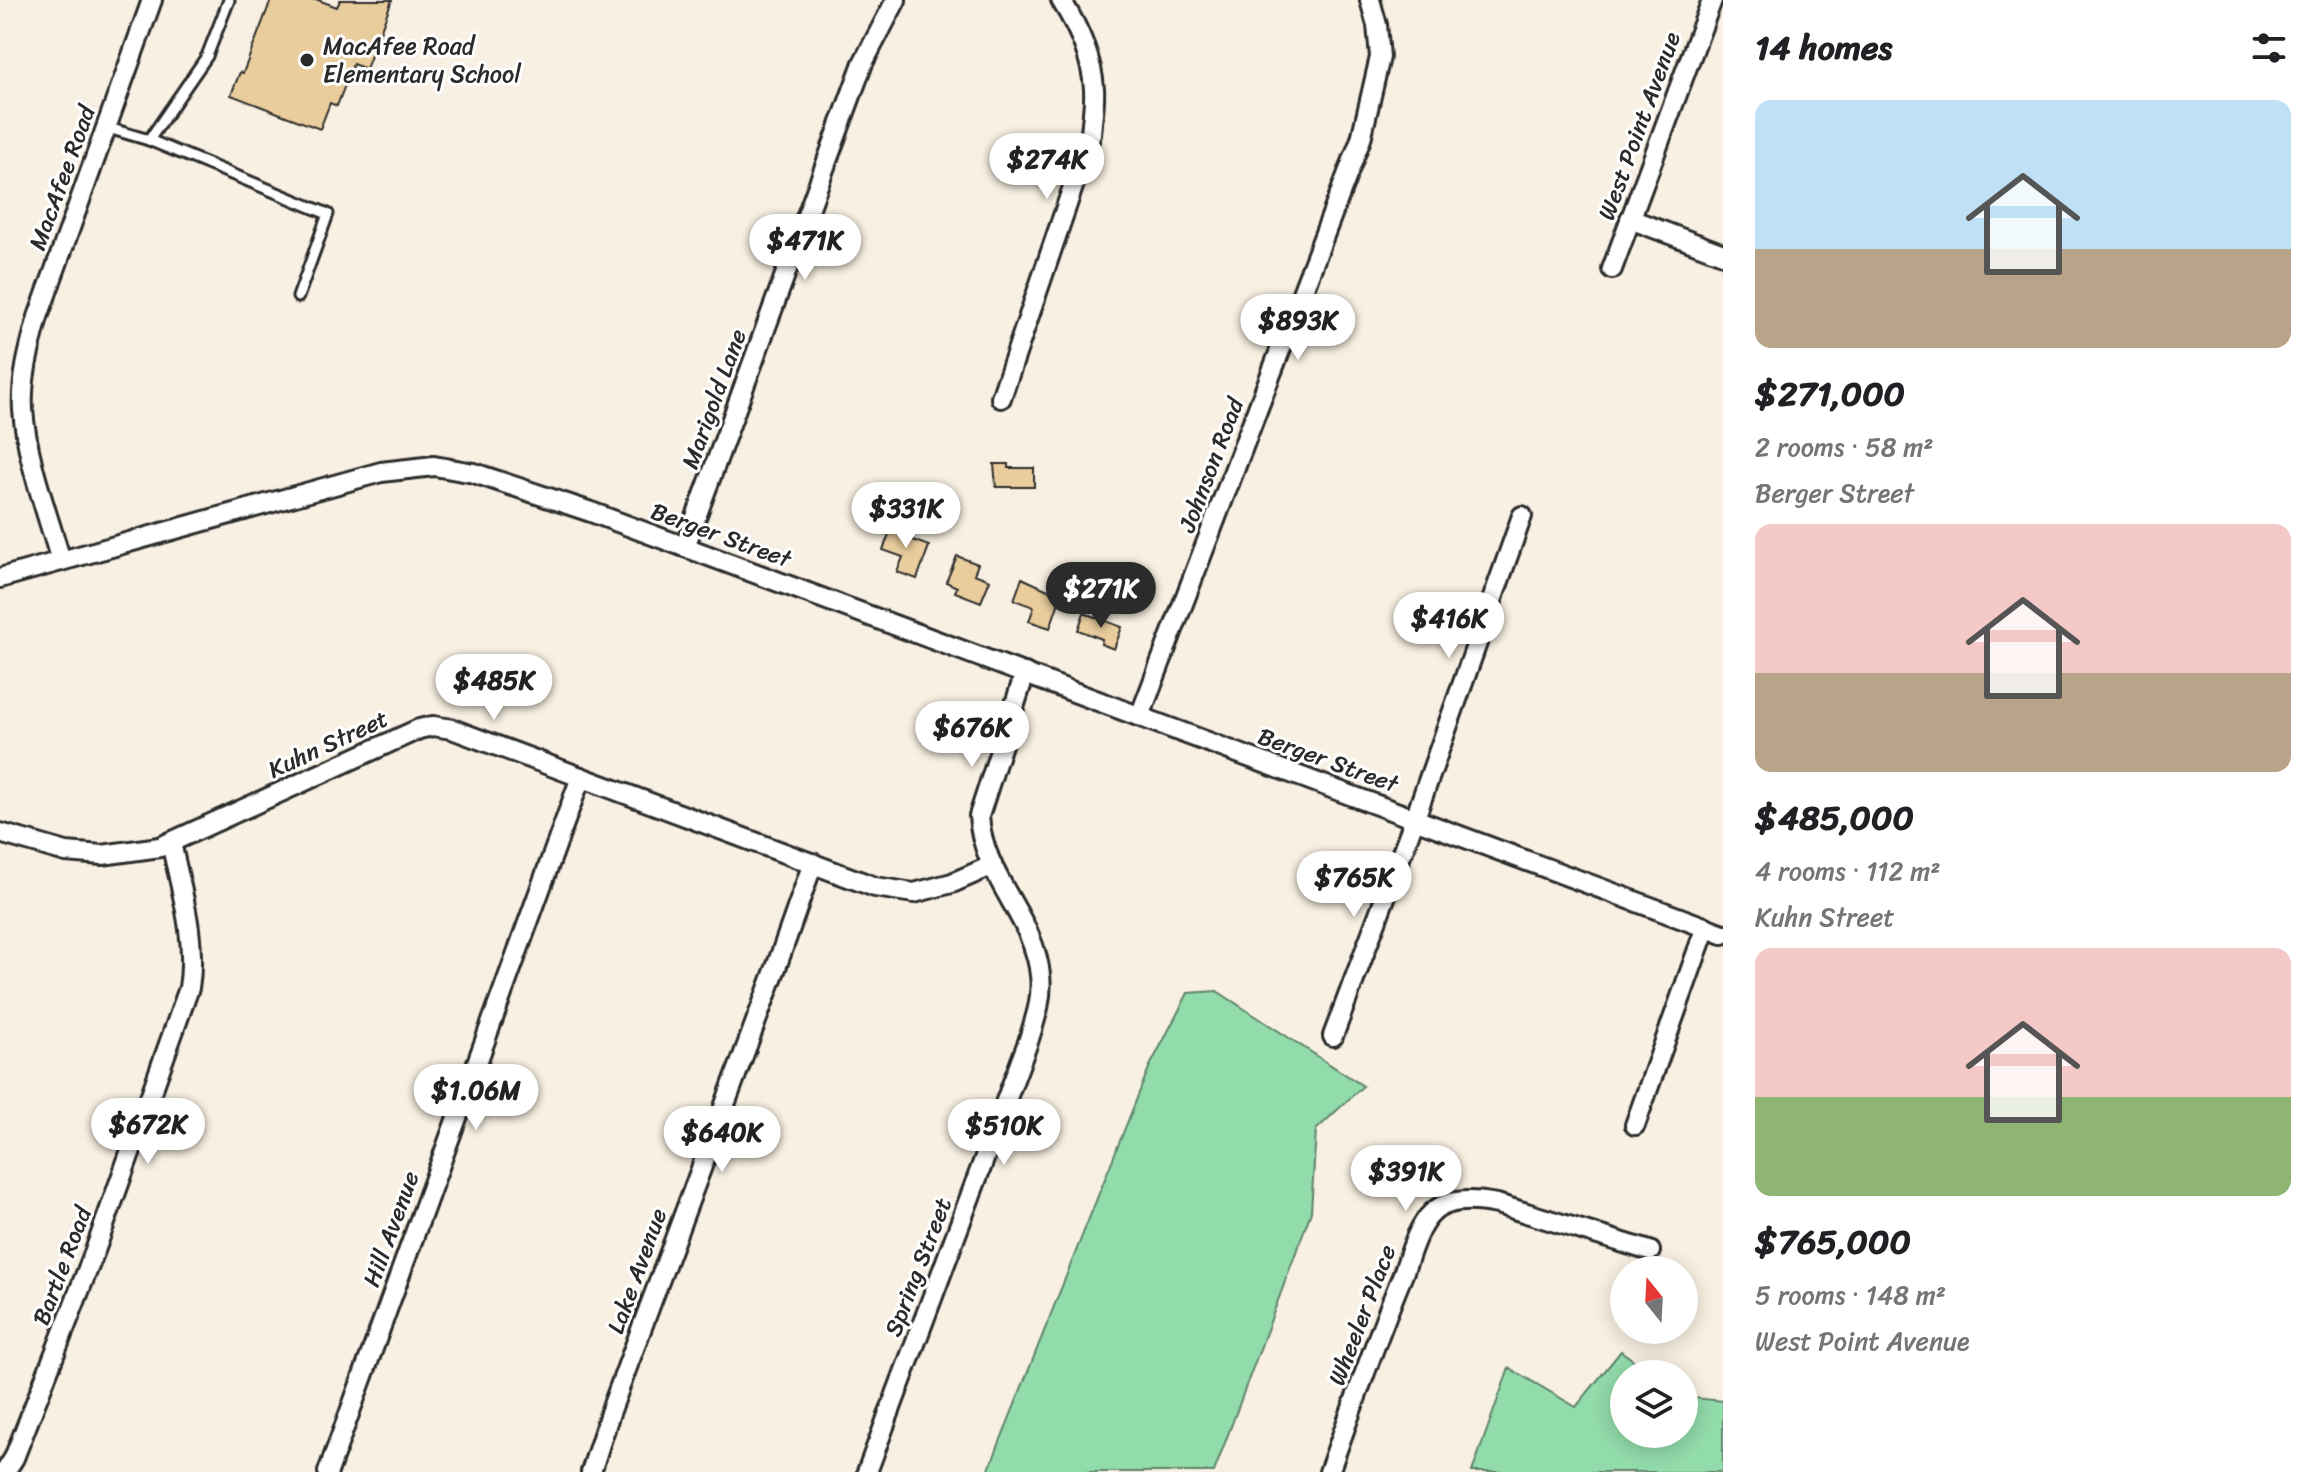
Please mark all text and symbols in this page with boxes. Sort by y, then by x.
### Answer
text: 14 homes [1755,18,1892,78]
place label: MacAfee Road Elementary School [323,25,522,95]
street label: West Point Avenue [1585,25,1693,226]
icon: filters [2247,26,2291,70]
marker: MacAfee Road Elementary School [298,51,316,69]
street label: MacAfee Road [16,97,108,256]
pin: $274K [991,133,1103,201]
text: $274K [1007,136,1087,182]
icon: home [1951,152,2095,296]
pin: $471K [749,214,861,282]
text: $471K [767,217,843,263]
pin: $893K [1242,294,1354,362]
text: $893K [1258,297,1338,343]
street label: Marigold Lane [669,323,759,475]
text: $271,000 [1755,364,1905,424]
street label: Johnson Road [1166,390,1256,539]
text: 2 rooms · 58 m² [1755,424,1933,470]
text: Berger Street [1755,470,1914,516]
pin: $331K [850,482,962,550]
text: $331K [869,485,943,531]
street label: Berger Street [645,490,798,580]
pin: $271K [1045,562,1157,630]
text: $271K [1064,565,1138,611]
icon: home [1951,576,2095,720]
pin: $416K [1393,592,1505,660]
text: $416K [1411,595,1487,641]
pin: $485K [438,654,550,722]
text: $485K [453,657,535,703]
street label: Kuhn Street [261,698,395,790]
pin: $676K [916,701,1028,769]
text: $676K [933,704,1011,750]
street label: Berger Street [1252,715,1405,805]
text: $485,000 [1755,788,1914,848]
text: 4 rooms · 112 m² [1755,848,1940,894]
pin: $765K [1298,851,1410,919]
text: $765K [1315,854,1393,900]
text: Kuhn Street [1755,894,1895,940]
icon: home [1951,1000,2095,1144]
pin: $1.06M [411,1064,541,1132]
text: $1.06M [432,1067,520,1113]
pin: $672K [92,1098,204,1166]
pin: $510K [948,1099,1060,1167]
text: $672K [109,1101,187,1147]
text: $510K [966,1102,1042,1148]
pin: $640K [666,1106,778,1174]
text: $640K [682,1109,762,1155]
pin: $391K [1350,1145,1462,1213]
text: $391K [1369,1148,1443,1194]
street label: Hill Avenue [351,1165,431,1293]
street label: Spring Street [872,1191,964,1343]
street label: Bartle Road [20,1198,105,1331]
street label: Lake Avenue [595,1202,679,1340]
text: $765,000 [1755,1212,1911,1272]
street label: Wheeler Place [1316,1238,1408,1392]
north arrow [1610,1256,1698,1344]
map controls [1610,1256,1698,1448]
text: 5 rooms · 148 m² [1755,1272,1946,1318]
text: West Point Avenue [1755,1318,1969,1364]
button: layers [1610,1360,1698,1448]

